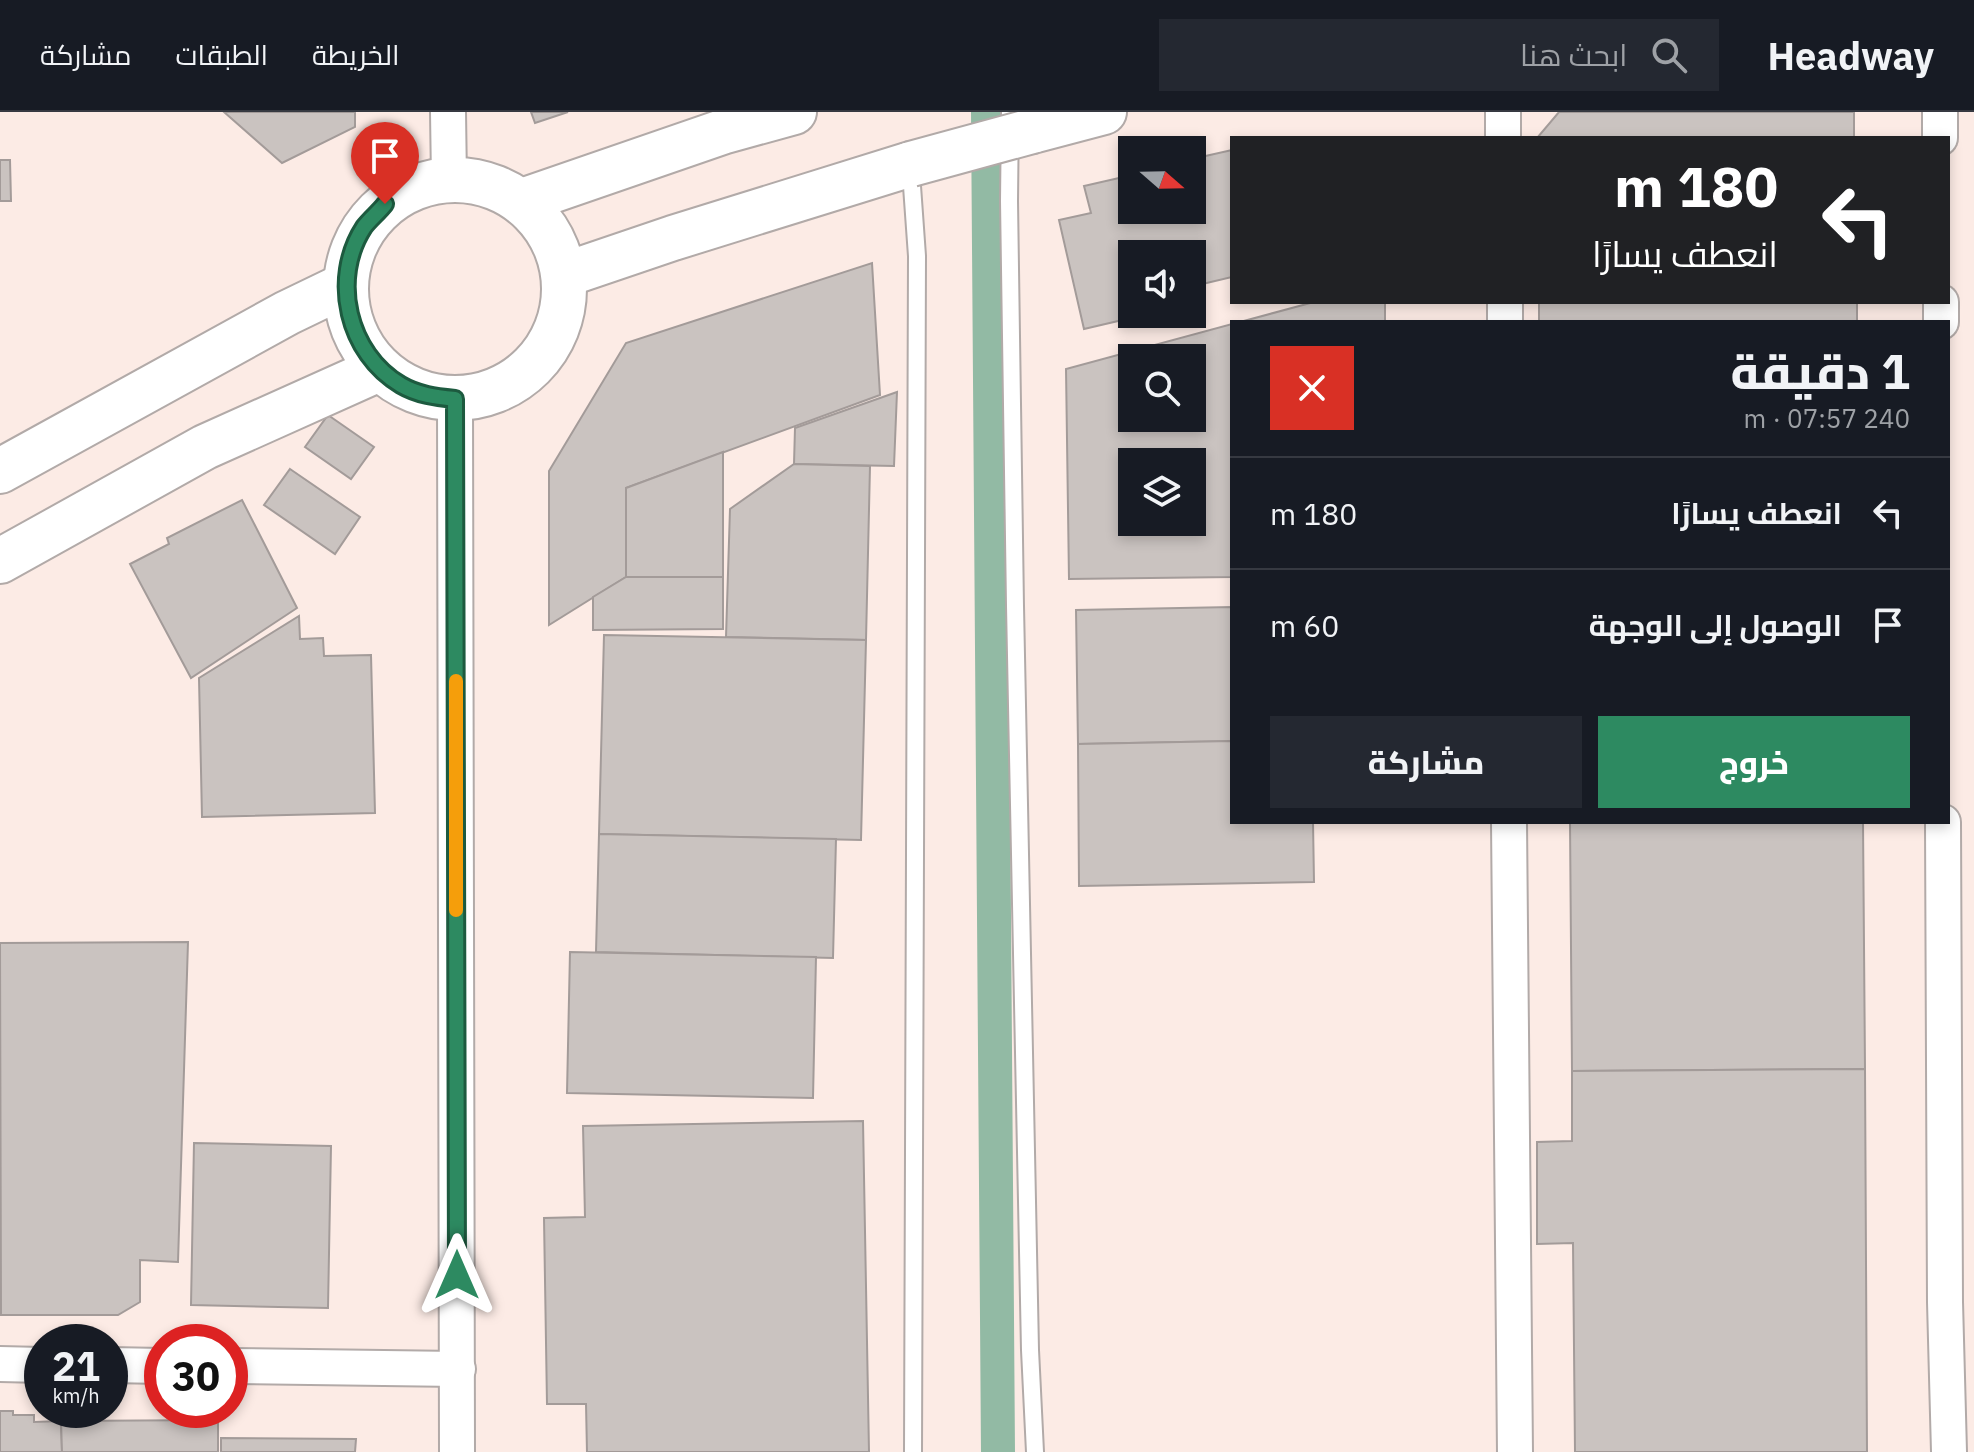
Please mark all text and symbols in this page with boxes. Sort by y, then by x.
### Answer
search box [1159,19,1719,91]
text: Headway [1767,31,1934,80]
icon: search [1647,33,1691,77]
text: ابحث هنا [1520,35,1627,74]
text: مشاركة [40,36,131,73]
text: الطبقات [175,36,268,73]
text: الخريطة [312,36,399,73]
pin [351,122,419,204]
icon: arrive [363,134,407,178]
north arrow [1118,136,1206,224]
map controls [1118,136,1206,536]
text: 180 m [1614,150,1778,222]
icon: left [1806,168,1910,272]
text: انعطف يسارًا [1592,230,1778,277]
button: sound [1118,240,1206,328]
text: 1 دقيقة [1730,340,1910,402]
button: search [1118,344,1206,432]
button: close [1270,346,1354,430]
text: 240 m · 07:57 [1744,401,1910,435]
button: layers [1118,448,1206,536]
icon: left [1866,491,1910,535]
text: انعطف يسارًا [1671,493,1842,532]
text: 180 m [1270,494,1357,533]
icon: arrive [1866,603,1910,647]
text: الوصول إلى الوجهة [1589,605,1842,644]
text: 60 m [1270,606,1339,645]
button: مشاركة [1270,716,1582,808]
button: خروج [1598,716,1910,808]
position arrow [415,1233,499,1317]
speed limit sign: 30 [144,1324,248,1428]
text: 21 [52,1340,100,1392]
text: km/h [52,1382,100,1409]

